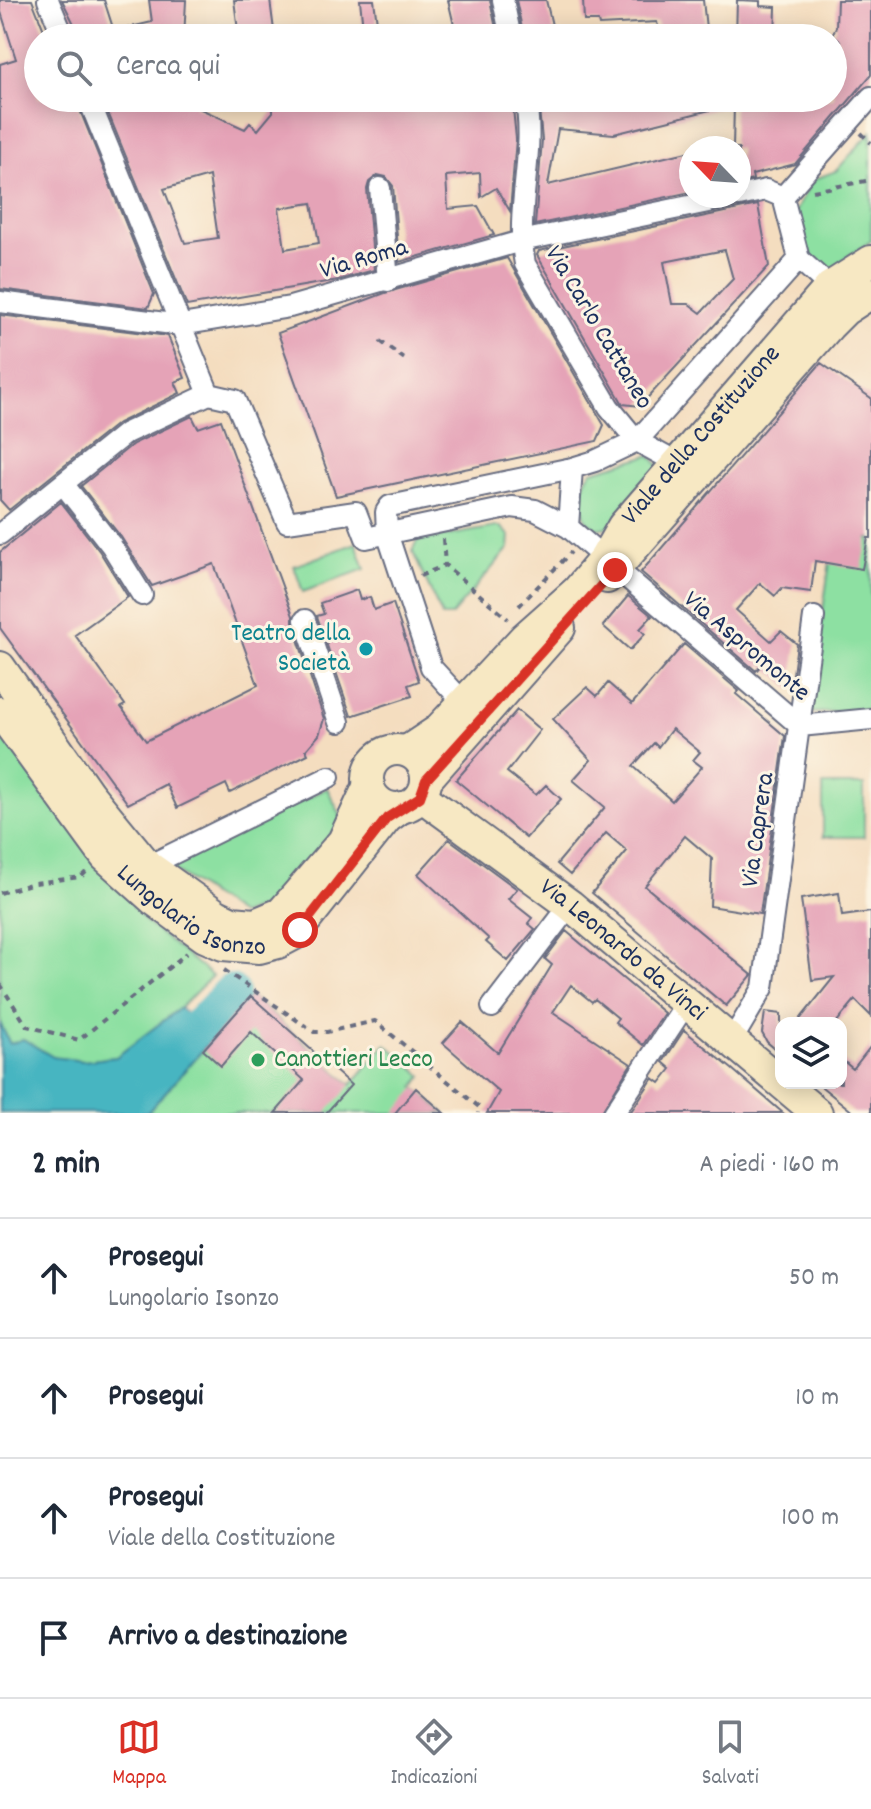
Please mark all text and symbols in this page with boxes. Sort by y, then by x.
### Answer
search box [24,24,847,112]
icon: search [52,46,96,90]
text: Cerca qui [116,47,220,90]
north arrow [679,136,751,208]
street label: Via Roma [316,230,413,290]
street label: Via Carlo Cattaneo [534,239,662,417]
street label: Viale della Costituzione [613,337,790,534]
route end [597,552,633,588]
street label: Via Aspromonte [674,583,818,711]
place label: Teatro della Società [231,616,351,683]
marker: Teatro della Società [357,640,375,658]
street label: Via Caprera [733,770,785,890]
street label: Lungolario Isonzo [108,856,270,967]
street label: Via Leonardo da Vinci [531,870,715,1031]
route start [282,912,318,948]
map controls [775,1017,847,1089]
button: layers [775,1017,847,1089]
place label: Canottieri Lecco [274,1042,433,1079]
marker: Canottieri Lecco [249,1051,267,1069]
text: 2 min [32,1141,100,1190]
text: A piedi · 160 m [699,1147,839,1184]
text: Prosegui [108,1238,204,1281]
icon: ahead [32,1256,76,1300]
text: 50 m [789,1260,839,1297]
text: Lungolario Isonzo [108,1281,279,1318]
icon: ahead [32,1376,76,1420]
text: Prosegui [108,1377,204,1420]
text: 10 m [795,1380,839,1417]
text: Prosegui [108,1478,204,1521]
icon: ahead [32,1496,76,1540]
text: 100 m [781,1500,839,1537]
text: Viale della Costituzione [108,1521,335,1558]
icon: arrive [32,1616,76,1660]
text: Arrivo a destinazione [108,1617,348,1660]
tab: Mappa [112,1715,166,1794]
tab: Indicazioni [391,1715,477,1794]
tab: Salvati [702,1715,759,1794]

